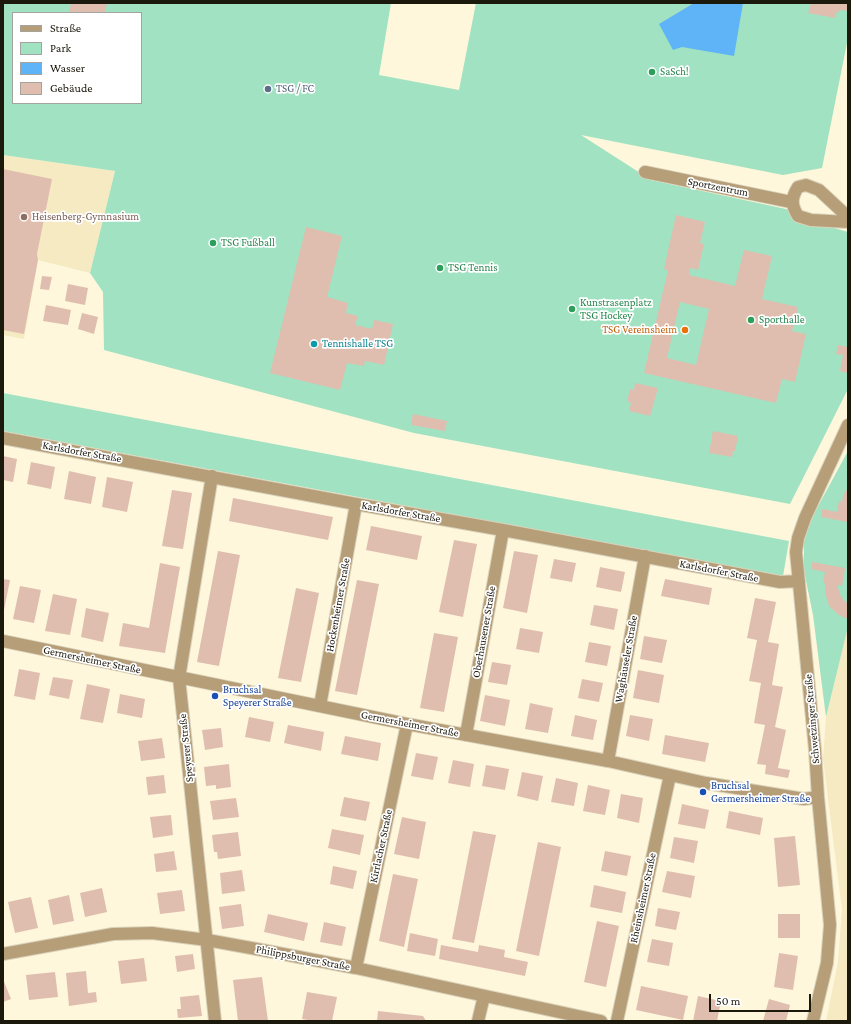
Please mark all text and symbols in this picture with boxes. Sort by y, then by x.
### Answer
legend [12,12,142,104]
text: Straße [50,21,81,35]
text: Park [50,41,71,55]
text: Wasser [50,61,85,75]
place label: SaSch! [660,65,689,79]
marker: SaSch! [647,67,657,77]
text: Gebäude [50,81,92,95]
place label: TSG / FC [276,82,314,96]
marker: TSG / FC [263,84,273,94]
street label: Sportzentrum [687,175,749,199]
place label: Heisenberg-Gymnasium [32,210,139,224]
marker: Heisenberg-Gymnasium [19,212,29,222]
place label: TSG Fußball [221,236,275,250]
marker: TSG Fußball [208,238,218,248]
place label: TSG Tennis [448,261,498,275]
marker: TSG Tennis [435,263,445,273]
place label: Kunstrasenplatz TSG Hockey [580,296,652,322]
marker: Kunstrasenplatz TSG Hockey [567,304,577,314]
place label: Sporthalle [759,313,805,327]
marker: Sporthalle [746,315,756,325]
place label: TSG Vereinsheim [602,323,677,337]
marker: TSG Vereinsheim [680,325,690,335]
place label: Tennishalle TSG [322,337,393,351]
marker: Tennishalle TSG [309,339,319,349]
street label: Karlsdorfer Straße [41,439,123,465]
street label: Karlsdorfer Straße [360,499,442,525]
street label: Hockenheimer Straße [323,557,353,653]
street label: Karlsdorfer Straße [678,557,760,585]
street label: Oberhausener Straße [469,585,499,679]
street label: Waghäuseler Straße [612,614,640,704]
street label: Germersheimer Straße [42,643,142,677]
street label: Schwetzinger Straße [802,674,822,764]
place label: Bruchsal Speyerer Straße [223,683,292,709]
marker: Bruchsal Speyerer Straße [210,691,220,701]
street label: Germersheimer Straße [360,708,460,740]
street label: Speyerer Straße [176,713,196,783]
place label: Bruchsal Germersheimer Straße [711,779,810,805]
marker: Bruchsal Germersheimer Straße [698,787,708,797]
street label: Kirrlacher Straße [367,808,395,884]
street label: Rheinsheimer Straße [627,852,659,944]
street label: Philippsburger Straße [255,942,351,974]
scale bar [711,986,813,1012]
text: 50 m [716,994,740,1008]

